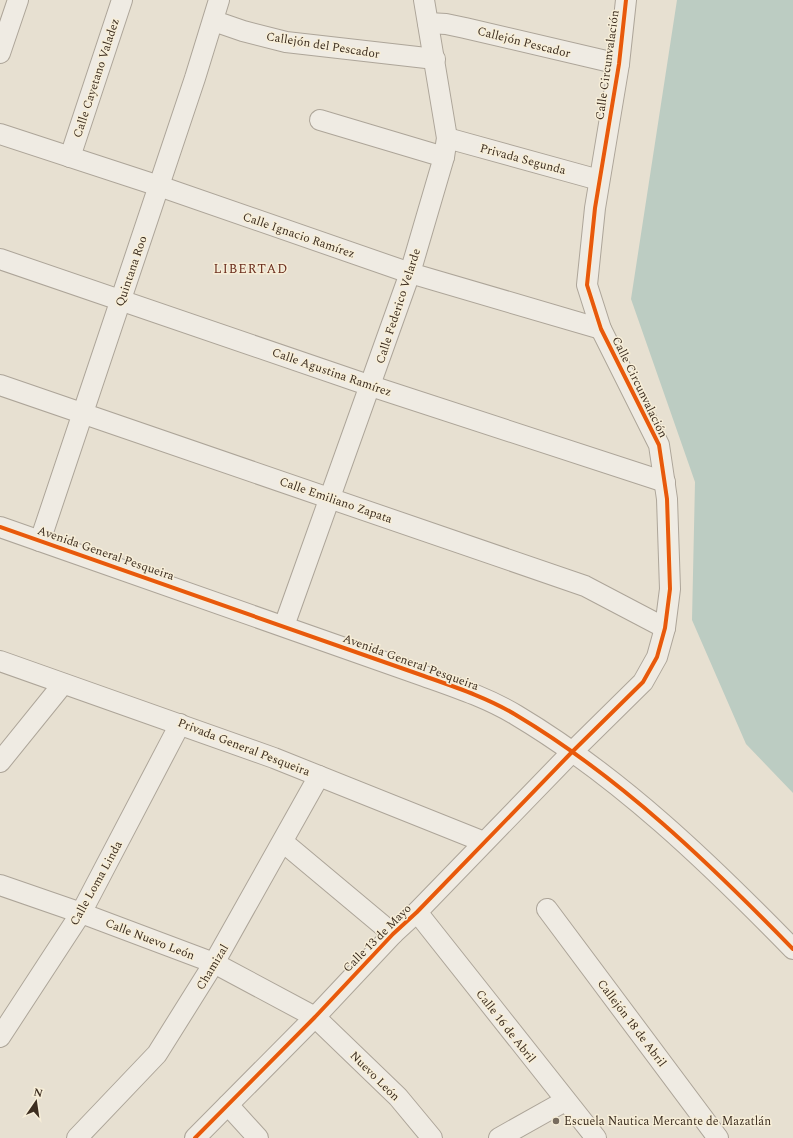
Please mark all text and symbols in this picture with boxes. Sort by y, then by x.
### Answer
street label: Calle Circunvalación [590,9,625,121]
street label: Calle Cayetano Valadez [68,16,125,140]
street label: Callejón Pescador [475,22,573,63]
street label: Callejón del Pescador [265,27,381,64]
street label: Privada Segunda [478,139,568,180]
street label: Calle Ignacio Ramírez [240,207,358,264]
street label: Quintana Roo [110,233,153,309]
street label: Calle Federico Velarde [371,246,426,366]
district label: LIBERTAD [214,259,288,279]
street label: Calle Circunvalación [607,333,672,441]
street label: Calle Agustina Ramírez [269,343,394,402]
street label: Calle Emiliano Zapata [277,472,395,529]
street label: Avenida General Pesqueira [35,521,177,586]
street label: Avenida General Pesqueira [340,629,482,696]
street label: Privada General Pesqueira [175,713,313,782]
street label: Calle Loma Linda [65,837,128,929]
street label: Calle 13 de Mayo [339,900,416,977]
street label: Calle Nuevo León [102,914,197,965]
street label: Chamizal [191,941,234,994]
street label: Callejón 18 de Abril [592,975,671,1071]
street label: Calle 16 de Abril [471,986,540,1067]
street label: Nuevo León [345,1047,404,1106]
north arrow [16,1082,56,1122]
text: N [32,1083,44,1102]
place label: Escuela Nautica Mercante de Mazatlán [564,1112,771,1131]
marker: Escuela Nautica Mercante de Mazatlán [551,1116,561,1126]

